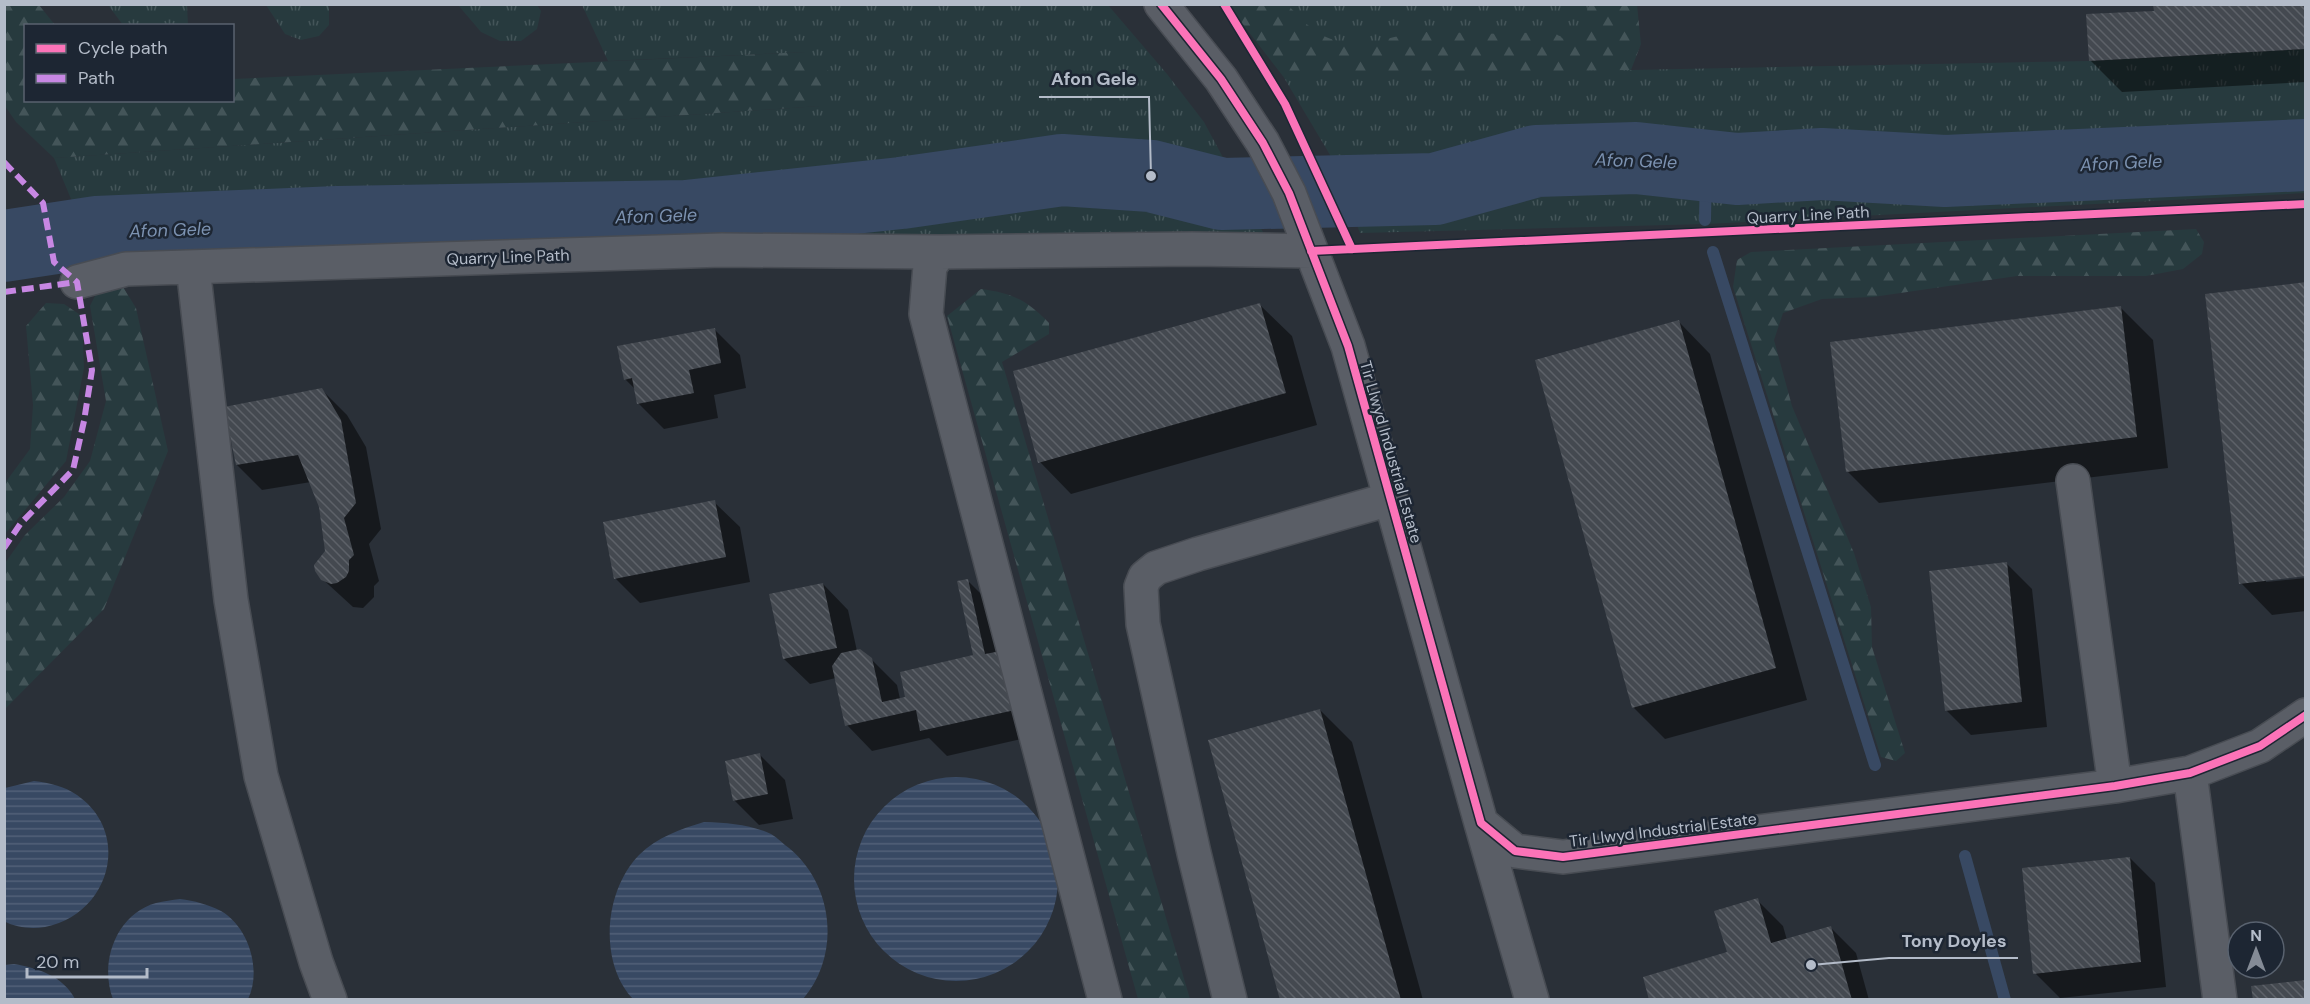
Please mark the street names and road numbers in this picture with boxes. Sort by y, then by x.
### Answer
street label: Quarry Line Path [1746,201,1870,229]
street label: Quarry Line Path [446,244,570,270]
street label: Tir Llwyd Industrial Estate [1355,358,1427,546]
street label: Tir Llwyd Industrial Estate [1568,808,1758,852]

